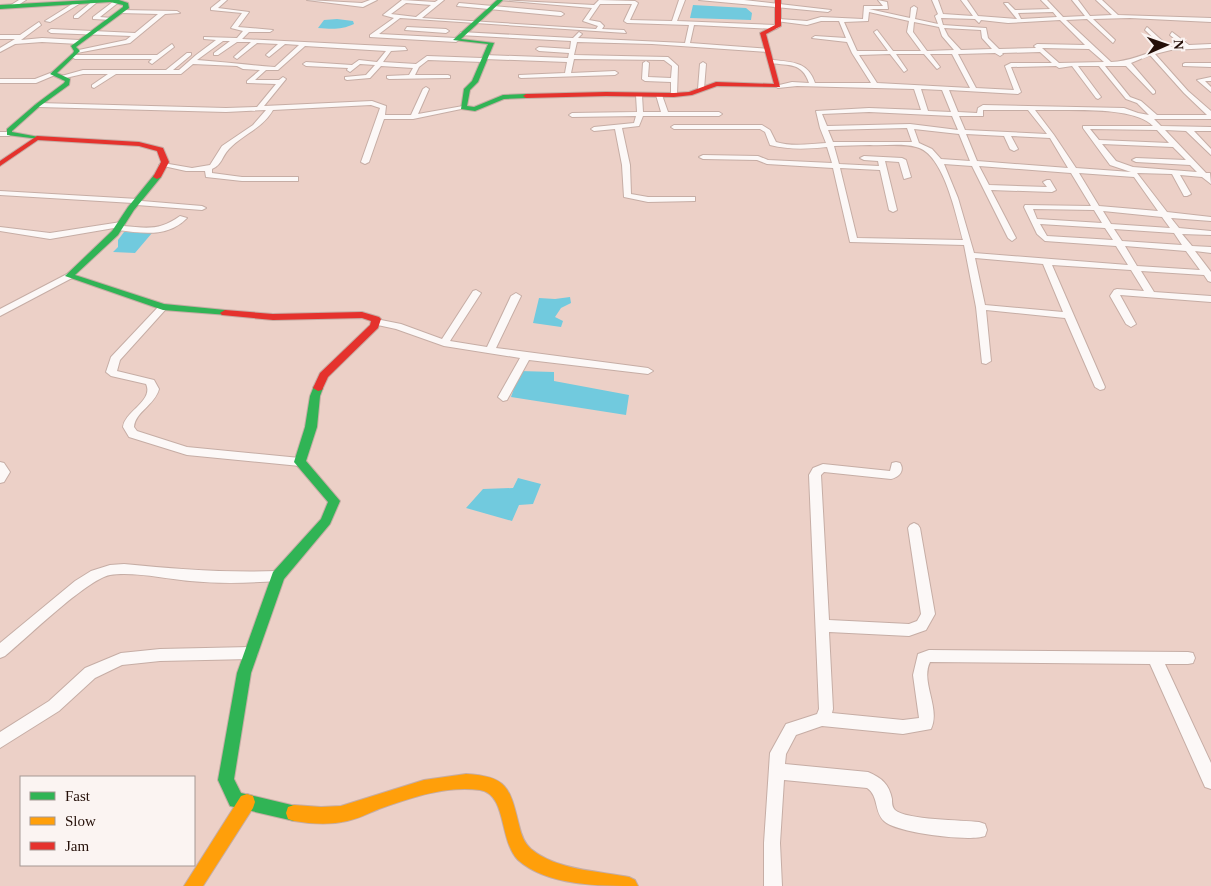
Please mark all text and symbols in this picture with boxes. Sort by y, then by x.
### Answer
north arrow [1141,20,1191,70]
text: N [1171,39,1186,50]
legend [20,776,195,866]
text: Fast [65,788,91,804]
text: Slow [65,813,96,829]
text: Jam [65,838,89,854]

